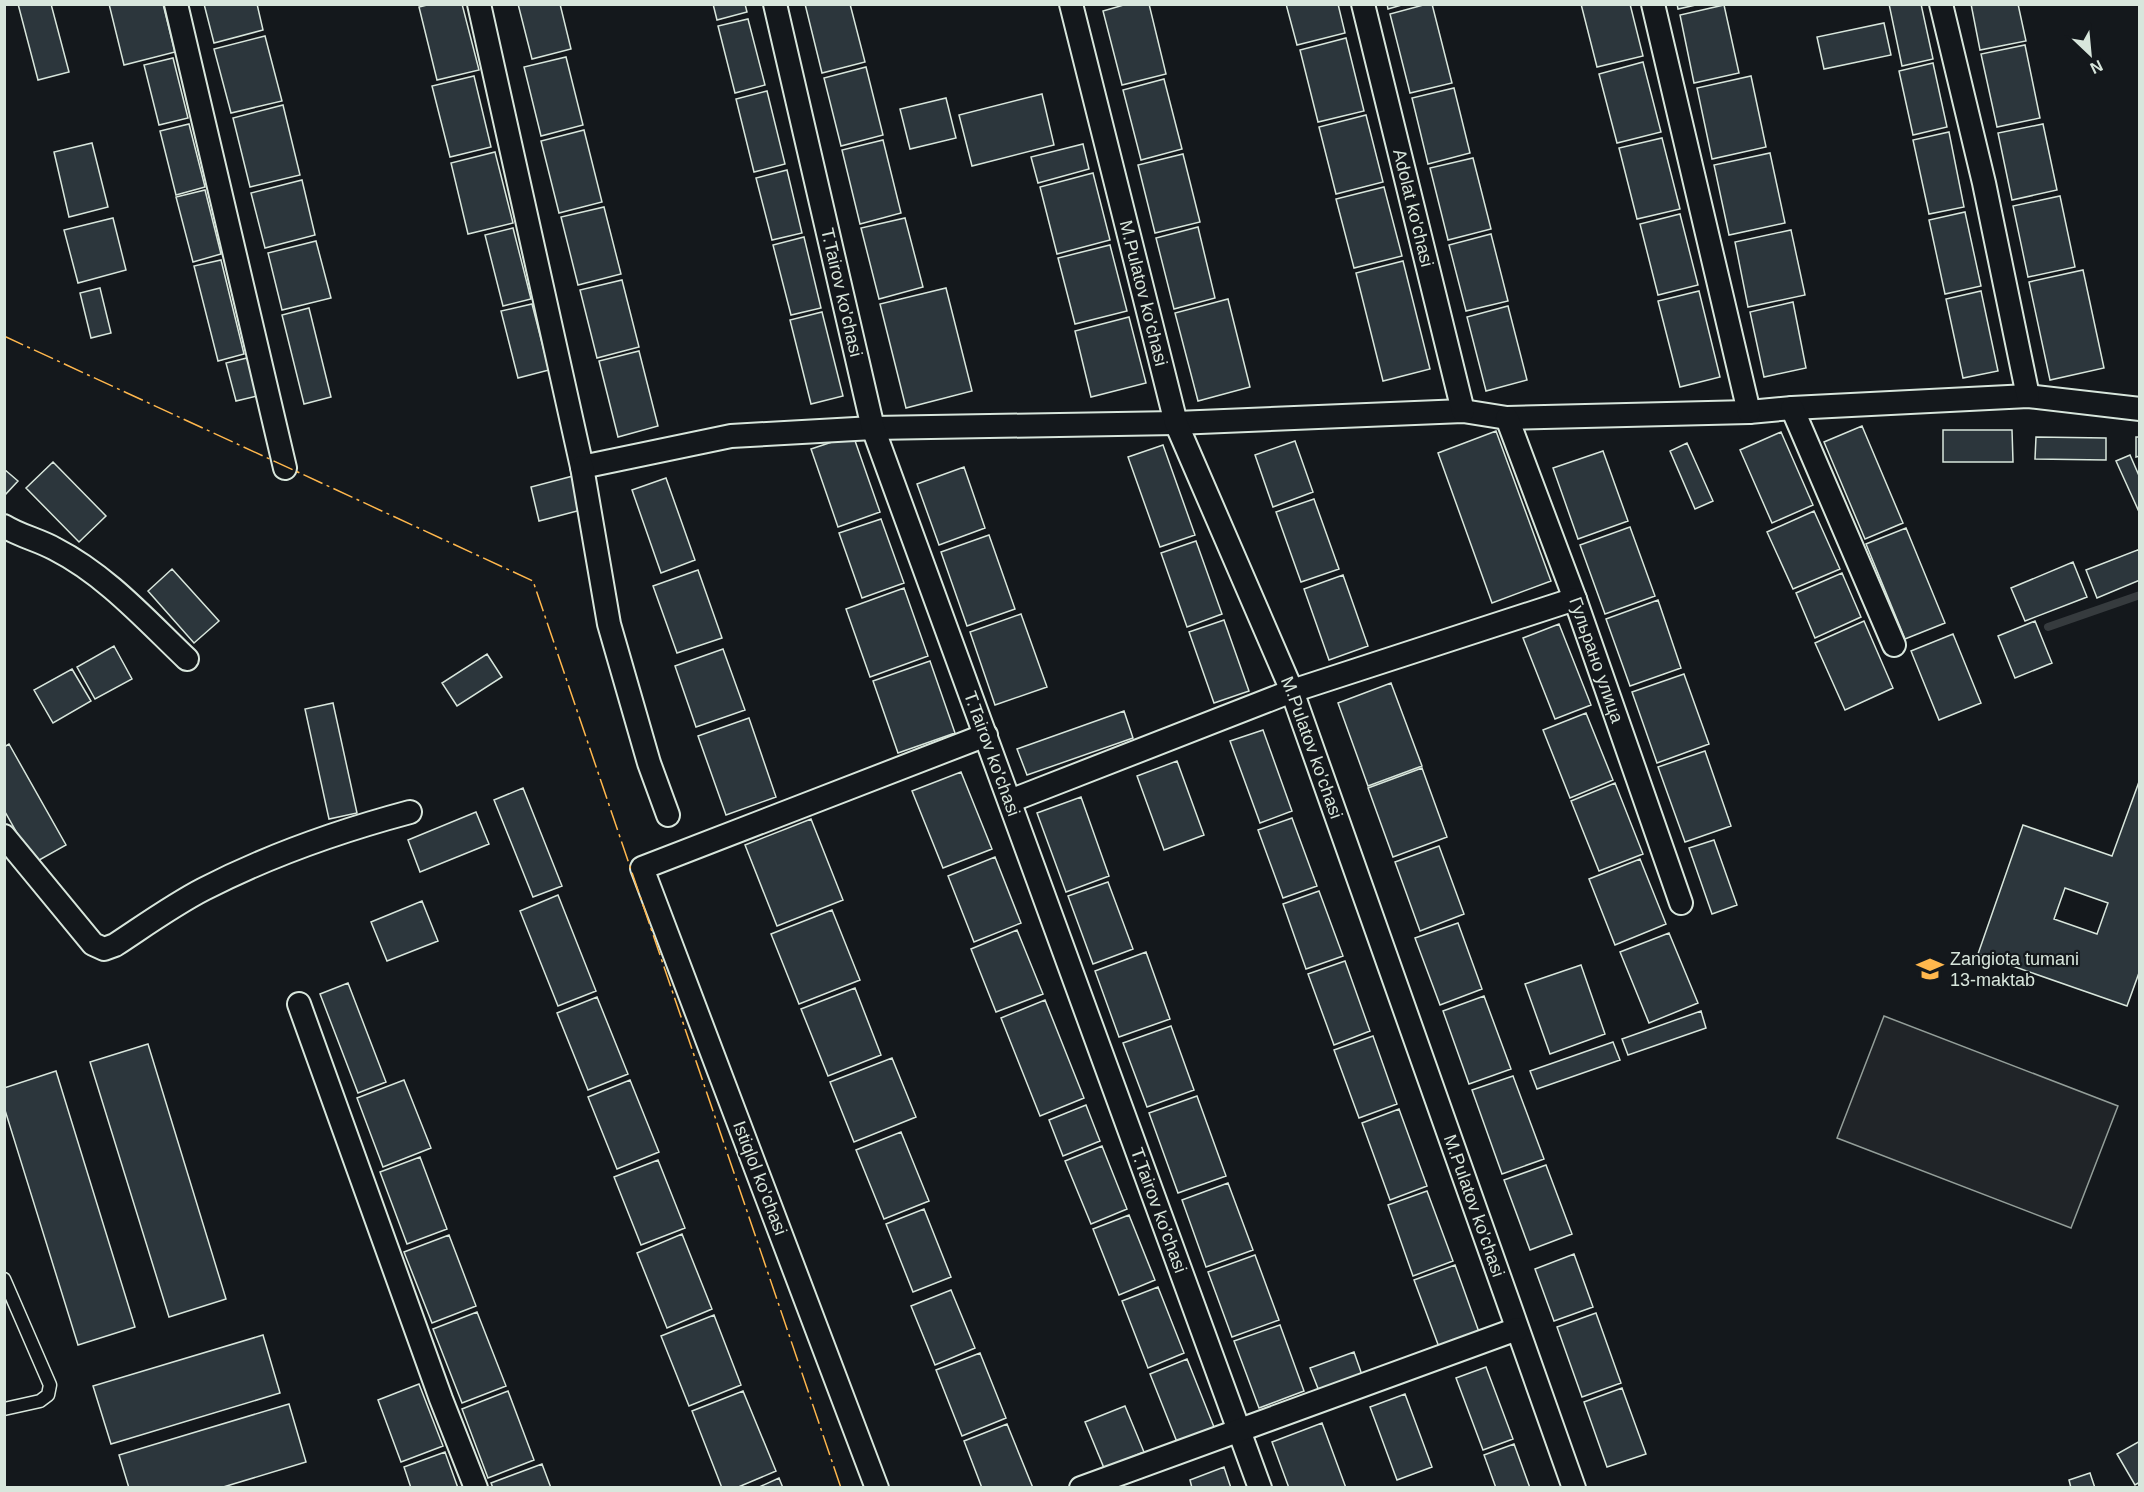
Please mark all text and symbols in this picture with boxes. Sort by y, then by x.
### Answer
north arrow [2060,24,2120,84]
text: N [2087,57,2105,77]
street label: Adolat ko'chasi [1389,147,1437,269]
street label: M.Pulatov ko'chasi [1116,218,1171,368]
street label: T.Tairov ko'chasi [817,226,866,359]
street label: Гульрано улица [1565,595,1628,726]
street label: M.Pulatov ko'chasi [1277,673,1346,821]
street label: T.Tairov ko'chasi [960,689,1024,819]
place label: Zangiota tumani 13-maktab [1950,949,2079,990]
school or university icon: Zangiota tumani 13-maktab [1915,954,1945,984]
street label: Istiqlol ko'chasi [729,1118,791,1238]
street label: M.Pulatov ko'chasi [1440,1132,1509,1280]
street label: T.Tairov ko'chasi [1127,1145,1191,1276]

